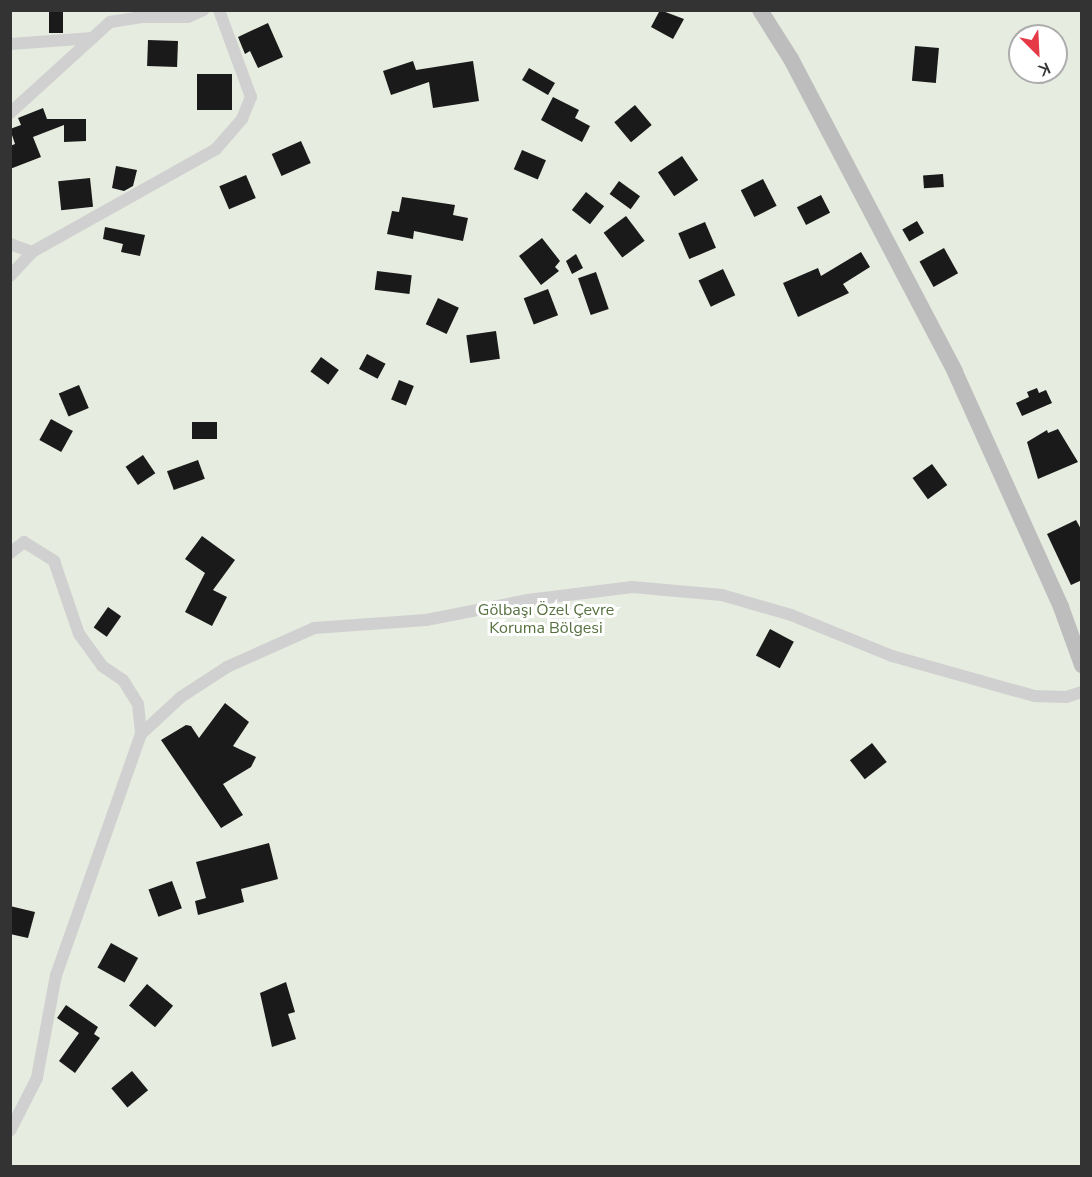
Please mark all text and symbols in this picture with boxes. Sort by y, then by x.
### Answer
north arrow [1008,24,1068,84]
text: K [1035,56,1054,81]
park label: Gölbaşı Özel Çevre Koruma Bölgesi [478,600,614,638]

